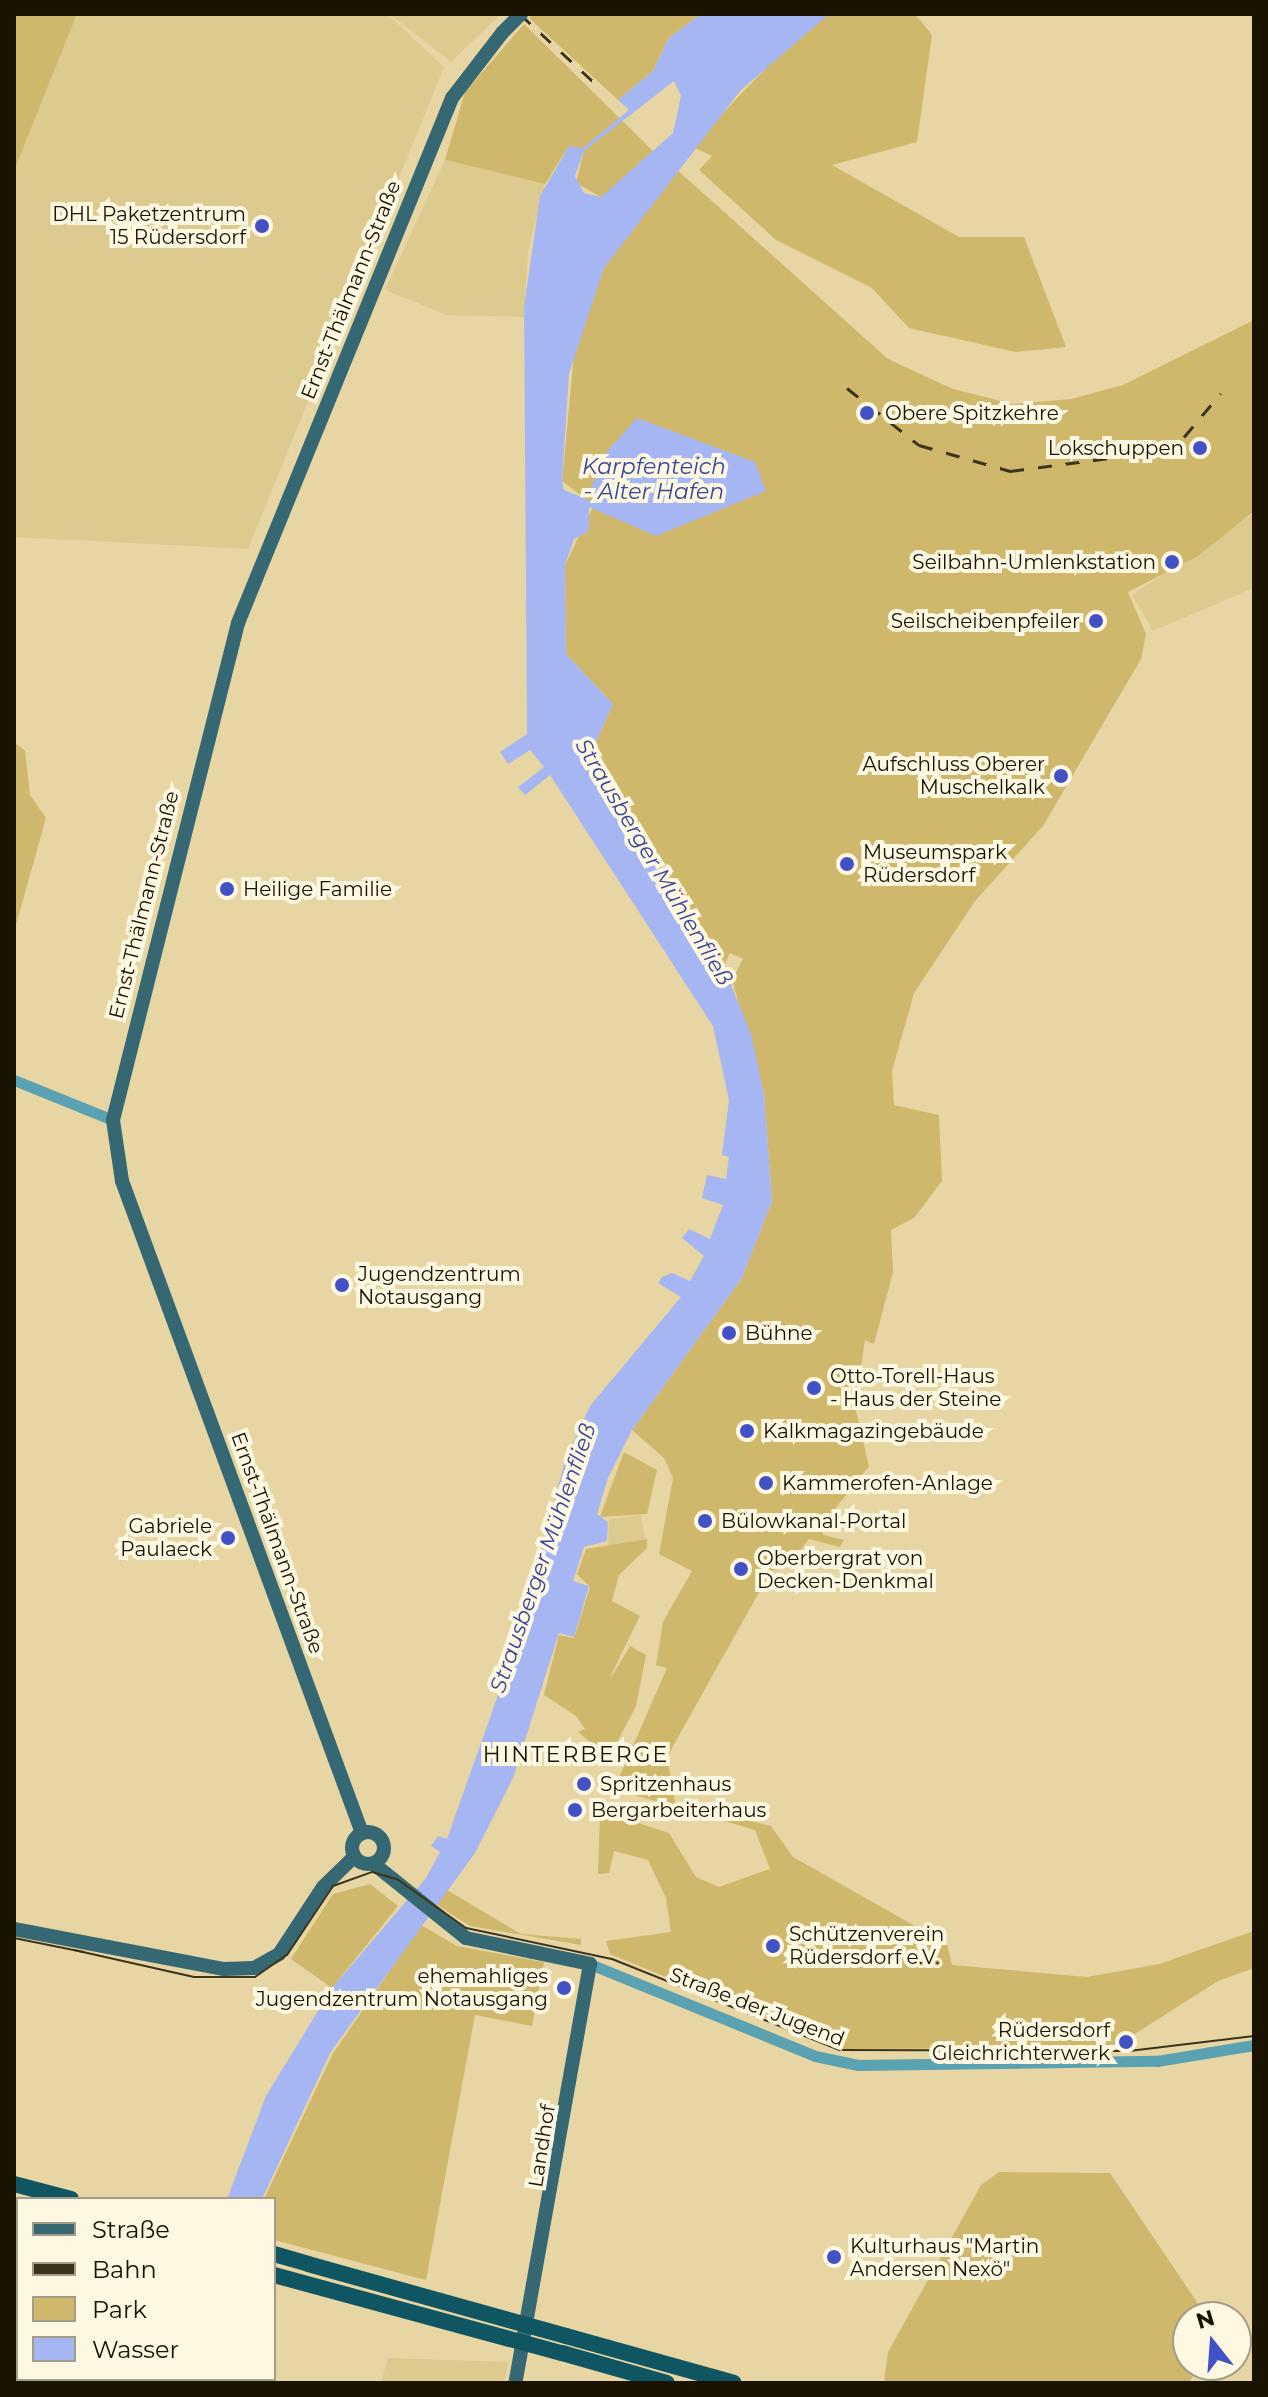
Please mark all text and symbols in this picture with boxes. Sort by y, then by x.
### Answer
street label: Ernst-Thälmann-Straße [296,177,406,403]
place label: DHL Paketzentrum 15 Rüdersdorf [52,202,246,249]
marker: DHL Paketzentrum 15 Rüdersdorf [253,217,271,235]
place label: Obere Spitzkehre [885,401,1059,425]
marker: Obere Spitzkehre [856,402,878,424]
place label: Lokschuppen [1048,436,1184,460]
marker: Lokschuppen [1191,439,1209,457]
water label: Karpfenteich - Alter Hafen [582,453,726,504]
place label: Seilbahn-Umlenkstation [912,550,1156,574]
marker: Seilbahn-Umlenkstation [1163,553,1181,571]
place label: Seilscheibenpfeiler [891,609,1080,633]
marker: Seilscheibenpfeiler [1087,612,1105,630]
water label: Strausberger Mühlenfließ [570,734,738,990]
place label: Aufschluss Oberer Muschelkalk [862,752,1045,799]
marker: Aufschluss Oberer Muschelkalk [1052,767,1070,785]
street label: Ernst-Thälmann-Straße [104,789,184,1021]
place label: Museumspark Rüdersdorf [863,840,1007,887]
marker: Museumspark Rüdersdorf [838,855,856,873]
place label: Heilige Familie [243,877,392,901]
marker: Heilige Familie [218,880,236,898]
place label: Jugendzentrum Notausgang [358,1262,521,1309]
marker: Jugendzentrum Notausgang [333,1276,351,1294]
place label: Bühne [745,1321,813,1345]
marker: Bühne [720,1324,738,1342]
place label: Otto-Torell-Haus - Haus der Steine [830,1364,1001,1411]
marker: Otto-Torell-Haus - Haus der Steine [805,1379,823,1397]
place label: Kalkmagazingebäude [763,1419,984,1443]
water label: Strausberger Mühlenfließ [484,1420,602,1696]
marker: Kalkmagazingebäude [738,1422,756,1440]
street label: Ernst-Thälmann-Straße [226,1429,328,1657]
place label: Kammerofen-Anlage [782,1471,993,1495]
marker: Kammerofen-Anlage [757,1474,775,1492]
place label: Bülowkanal-Portal [721,1509,906,1533]
marker: Bülowkanal-Portal [696,1512,714,1530]
place label: Gabriele Paulaeck [120,1514,212,1561]
marker: Gabriele Paulaeck [219,1529,237,1547]
place label: Oberbergrat von Decken-Denkmal [757,1546,934,1593]
marker: Oberbergrat von Decken-Denkmal [732,1560,750,1578]
district label: HINTERBERGE [483,1742,669,1768]
place label: Spritzenhaus [600,1772,731,1796]
marker: Spritzenhaus [575,1775,593,1793]
place label: Bergarbeiterhaus [591,1798,766,1822]
marker: Bergarbeiterhaus [566,1801,584,1819]
place label: Schützenverein Rüdersdorf e.V. [789,1922,944,1969]
marker: Schützenverein Rüdersdorf e.V. [764,1937,782,1955]
street label: Straße der Jugend [666,1963,848,2051]
place label: ehemahliges Jugendzentrum Notausgang [256,1964,548,2011]
marker: ehemahliges Jugendzentrum Notausgang [555,1979,573,1997]
place label: Rüdersdorf Gleichrichterwerk [932,2018,1110,2065]
marker: Rüdersdorf Gleichrichterwerk [1117,2033,1135,2051]
street label: Landhof [524,2103,560,2189]
legend [16,2197,276,2381]
text: Straße [92,2215,170,2244]
place label: Kulturhaus "Martin Andersen Nexö" [850,2234,1039,2281]
marker: Kulturhaus "Martin Andersen Nexö" [825,2248,843,2266]
text: Bahn [92,2255,157,2284]
text: Park [92,2295,147,2324]
north arrow [1172,2301,1252,2381]
text: N [1193,2304,1218,2335]
text: Wasser [92,2335,179,2364]

